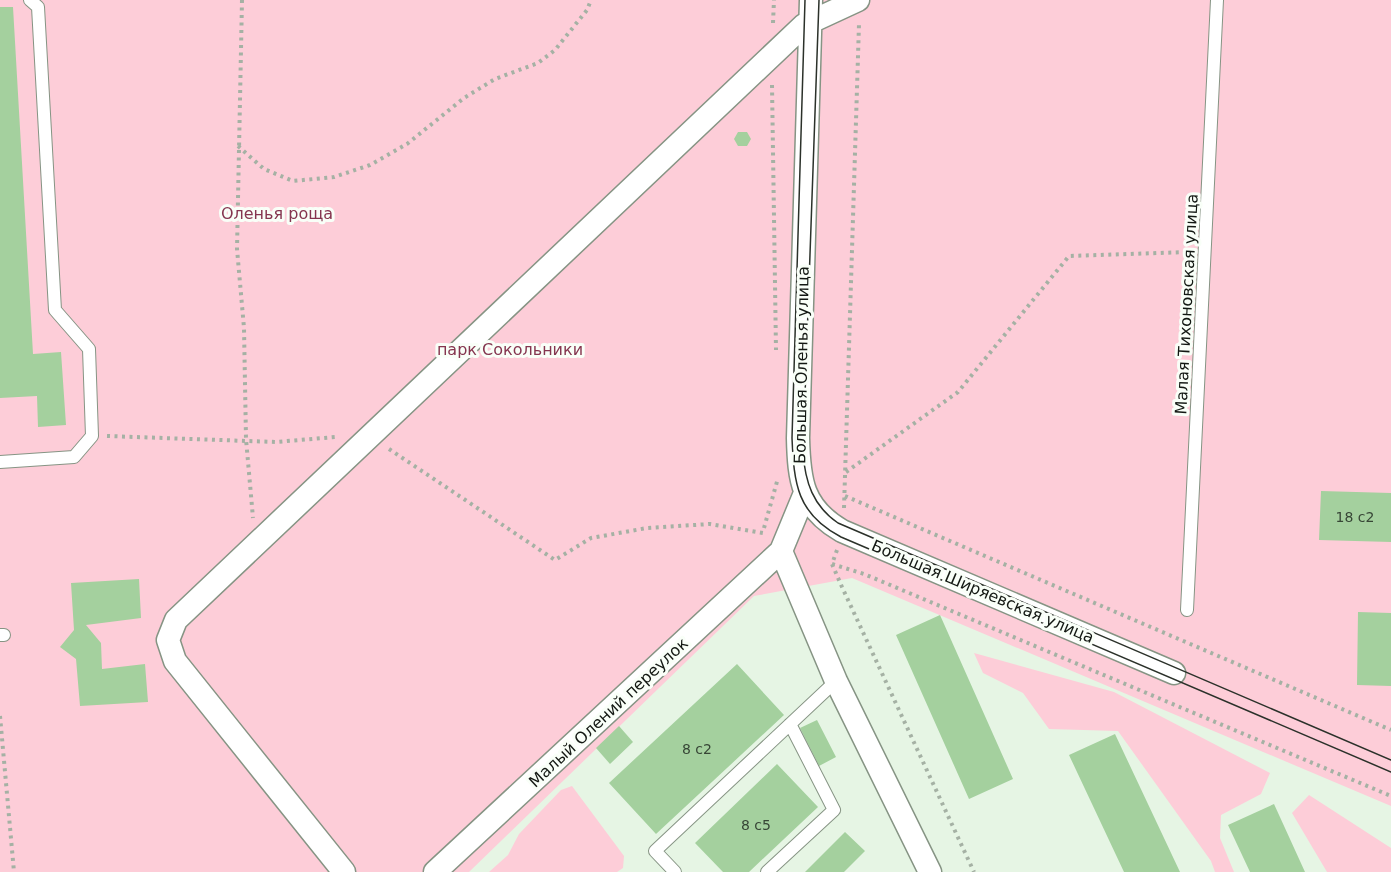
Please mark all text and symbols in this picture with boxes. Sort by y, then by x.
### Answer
street label: Малая Тихоновская улица [1171,193,1202,415]
park label: Оленья роща [221,204,333,223]
street label: Большая Оленья улица [790,266,813,464]
park label: парк Сокольники [437,340,583,359]
house number: 18 с2 [1336,509,1374,525]
street label: Большая Ширяевская улица [869,536,1097,647]
street label: Малый Олений переулок [525,633,692,791]
house number: 8 с2 [682,741,712,757]
house number: 8 с5 [741,817,771,833]

